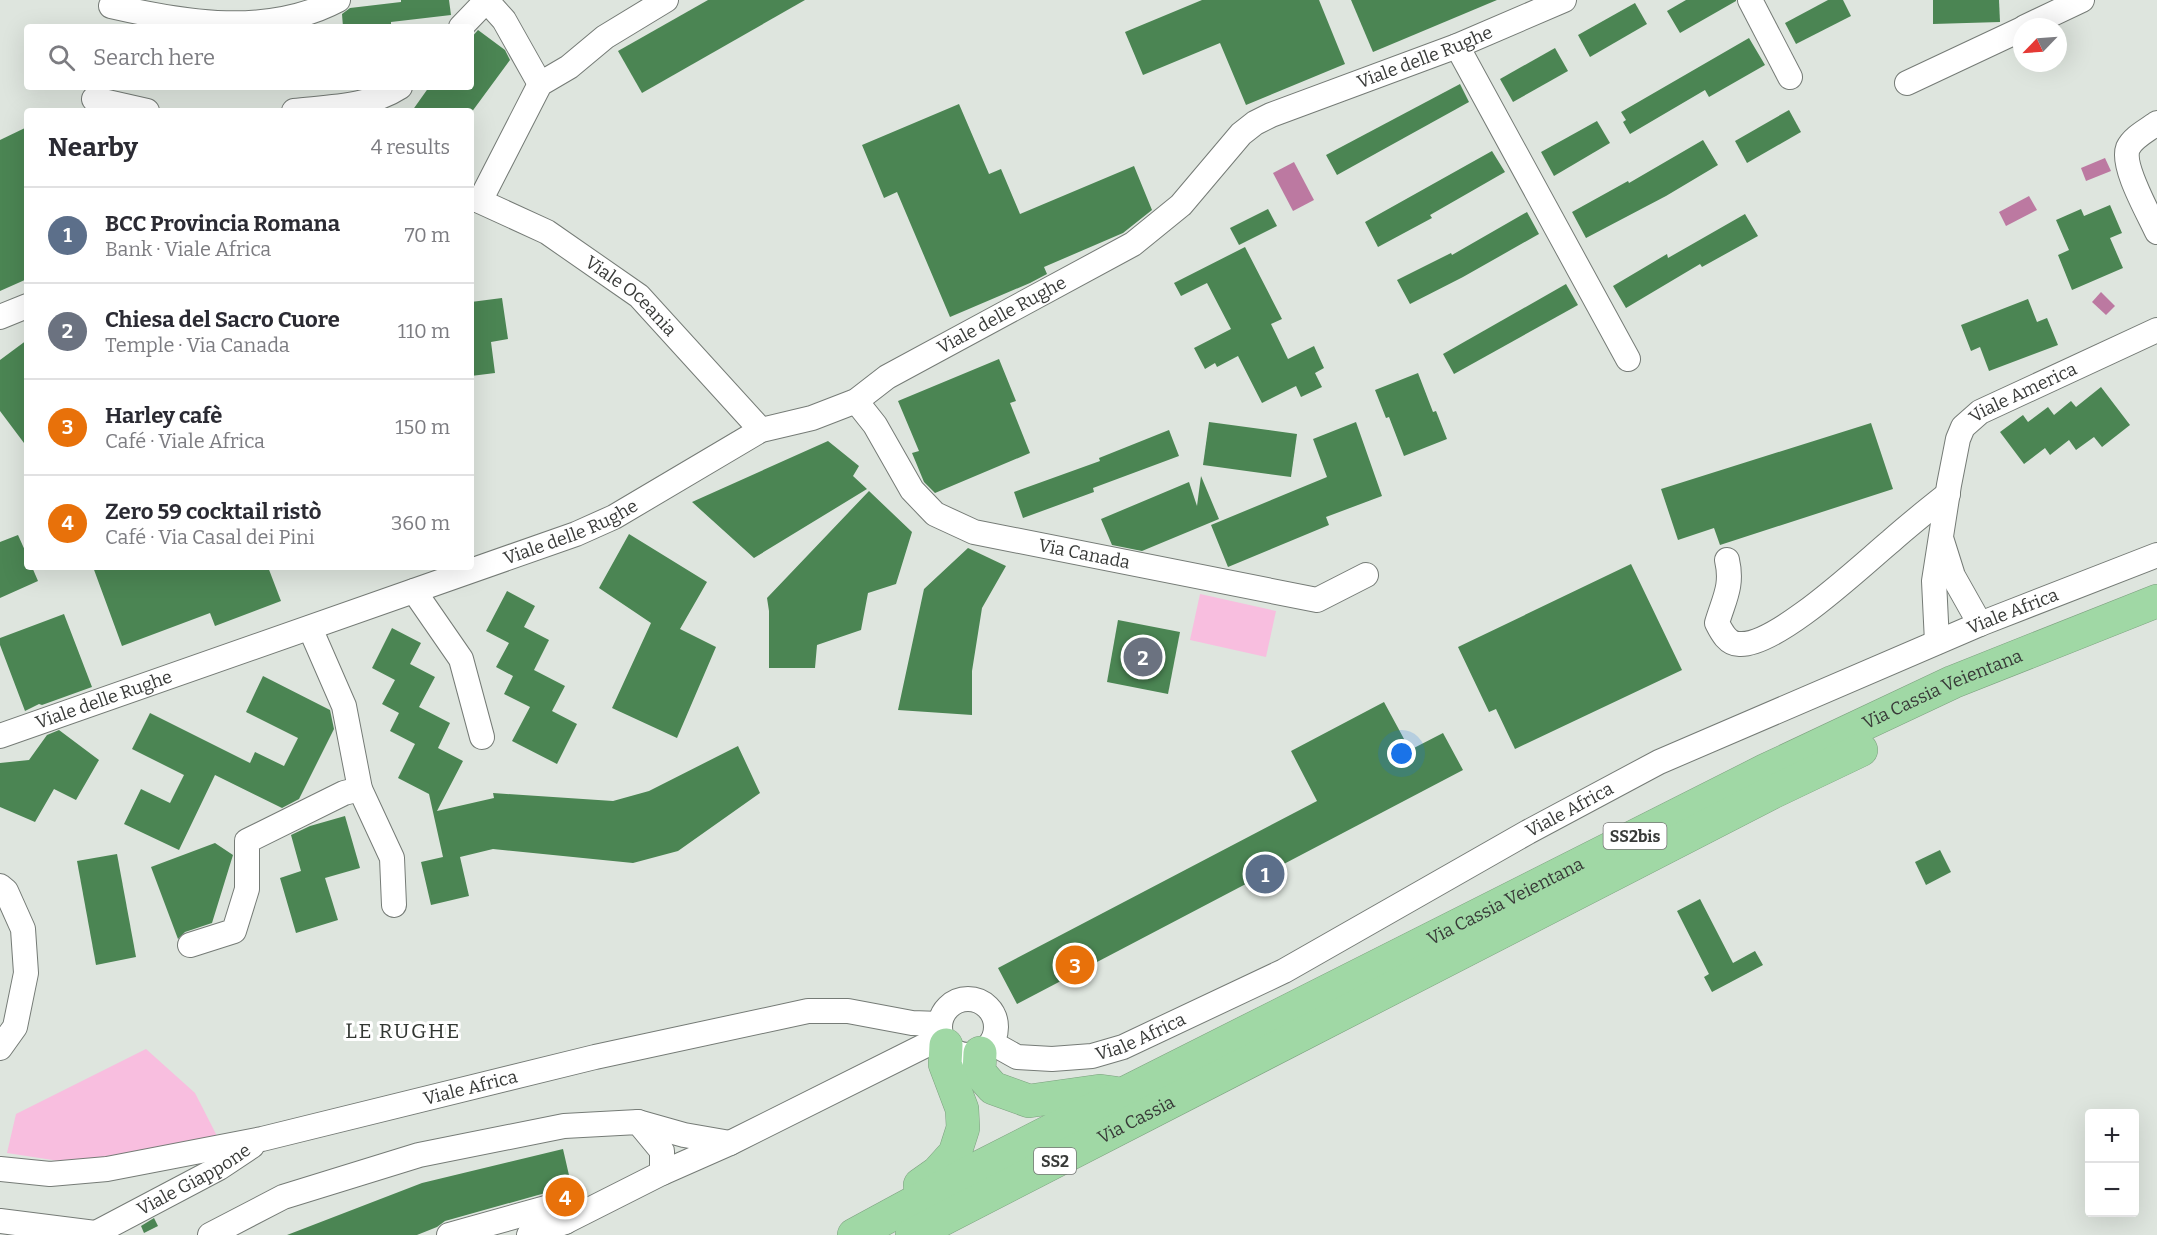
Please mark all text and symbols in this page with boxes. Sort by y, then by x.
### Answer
north arrow [2013,18,2067,72]
street label: Viale delle Rughe [1354,21,1496,93]
search box [24,24,474,90]
icon: search [45,41,78,74]
text: Search here [93,44,215,71]
text: Nearby [48,132,138,163]
text: 4 results [371,135,450,159]
text: BCC Provincia Romana [105,210,340,237]
text: 1 [63,223,72,247]
text: 70 m [404,223,450,247]
text: Bank · Viale Africa [105,237,271,261]
street label: Viale Oceania [581,251,681,341]
street label: Viale delle Rughe [933,271,1070,359]
text: Chiesa del Sacro Cuore [105,306,340,333]
text: 2 [62,319,73,343]
text: 110 m [398,319,450,343]
text: Temple · Via Canada [105,333,290,357]
street label: Viale America [1964,358,2081,428]
text: Harley cafè [105,402,222,429]
text: 3 [62,415,73,439]
text: 150 m [395,415,450,439]
text: Café · Viale Africa [105,429,265,453]
street label: Viale delle Rughe [501,494,642,570]
text: Zero 59 cocktail ristò [105,498,322,525]
text: 4 [61,511,74,535]
text: 360 m [391,511,450,535]
text: Café · Via Casal dei Pini [105,525,315,549]
street label: Via Canada [1037,534,1132,574]
street label: Viale Africa [1964,583,2062,639]
pin: 2 [1124,634,1162,680]
street label: Via Cassia Veientana [1859,645,2026,734]
street label: Viale delle Rughe [33,666,175,734]
your location [1387,739,1416,768]
street label: Viale Africa [1522,777,1617,842]
road number: SS2bis [1604,823,1666,849]
pin: 1 [1246,852,1284,896]
street label: Via Cassia Veientana [1424,853,1587,950]
pin: 3 [1056,942,1094,988]
street label: Viale Africa [1093,1008,1189,1065]
district label: LE RUGHE [345,1018,461,1044]
street label: Viale Africa [421,1065,520,1110]
street label: Via Cassia [1094,1091,1178,1149]
map controls [2085,1109,2139,1217]
button: + [2085,1109,2139,1163]
street label: Viale Giappone [133,1139,255,1220]
road number: SS2 [1034,1148,1076,1174]
button: − [2085,1163,2139,1217]
pin: 4 [546,1174,584,1220]

